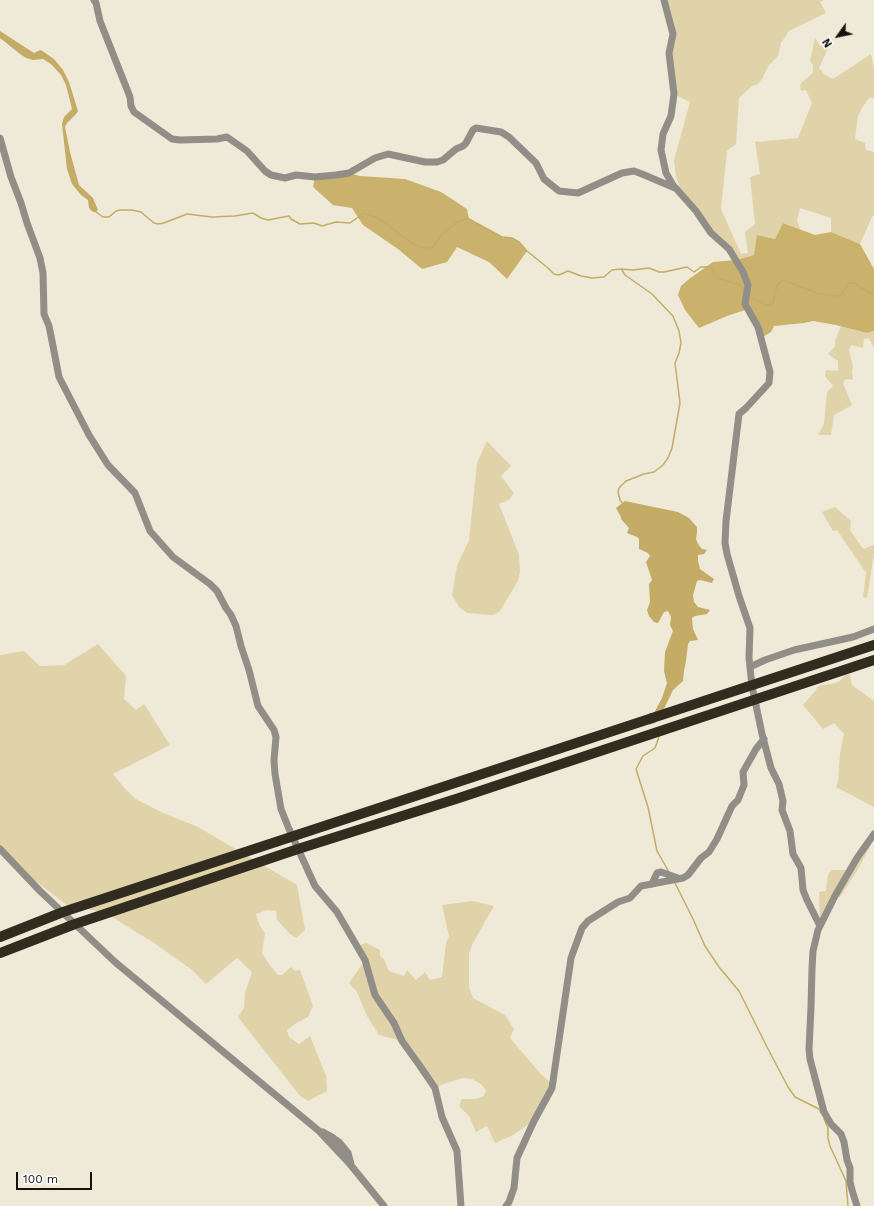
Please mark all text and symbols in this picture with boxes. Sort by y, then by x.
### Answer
north arrow [818,16,858,56]
text: N [820,36,835,50]
scale bar [18,1164,94,1190]
text: 100 m [23,1172,58,1186]

